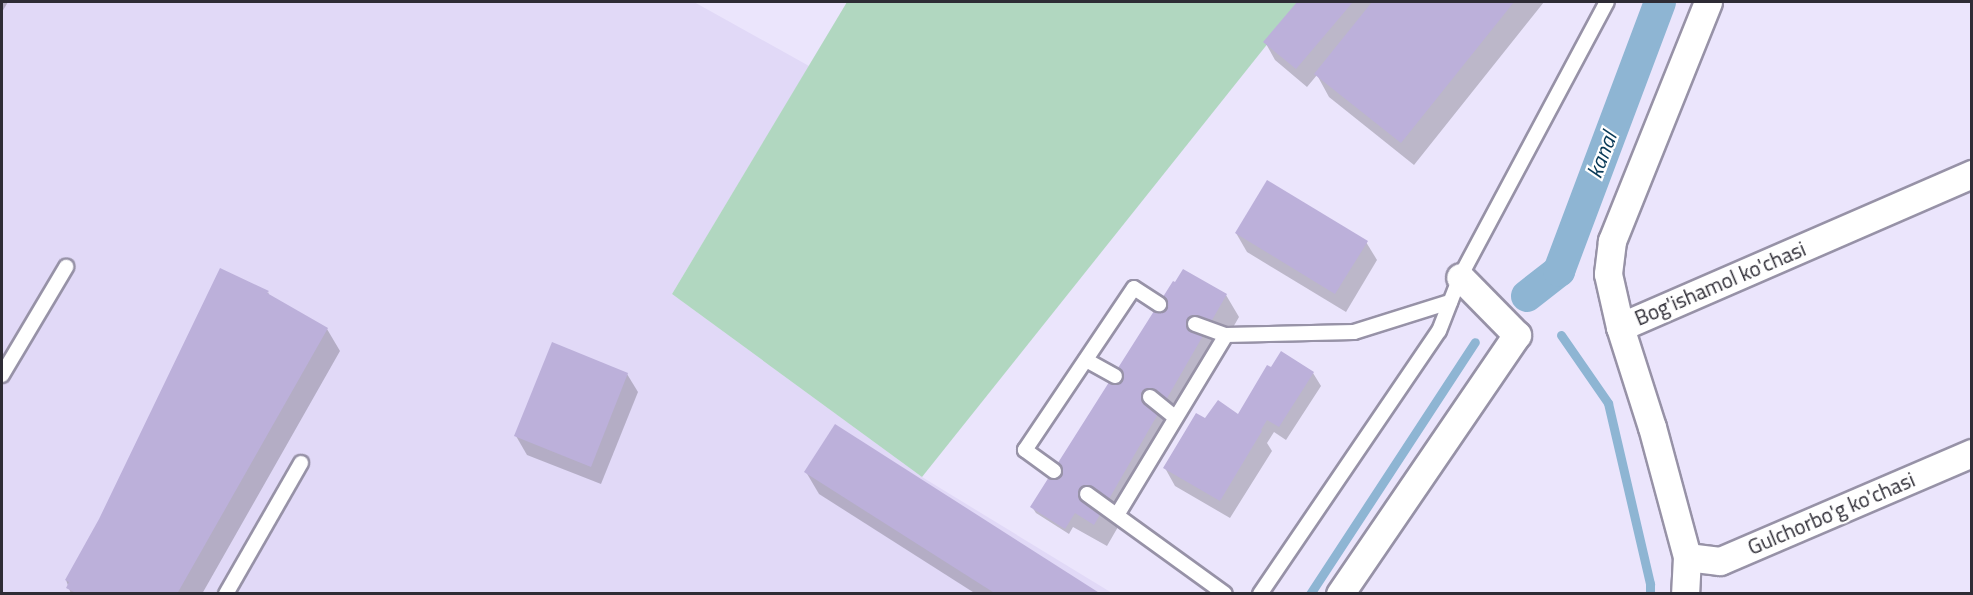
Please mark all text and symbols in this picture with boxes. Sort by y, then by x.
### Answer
water label: kanal [1581,128,1623,182]
street label: Bog'ishamol ko'chasi [1631,236,1809,330]
street label: Gulchorbo'g ko'chasi [1744,466,1918,560]

